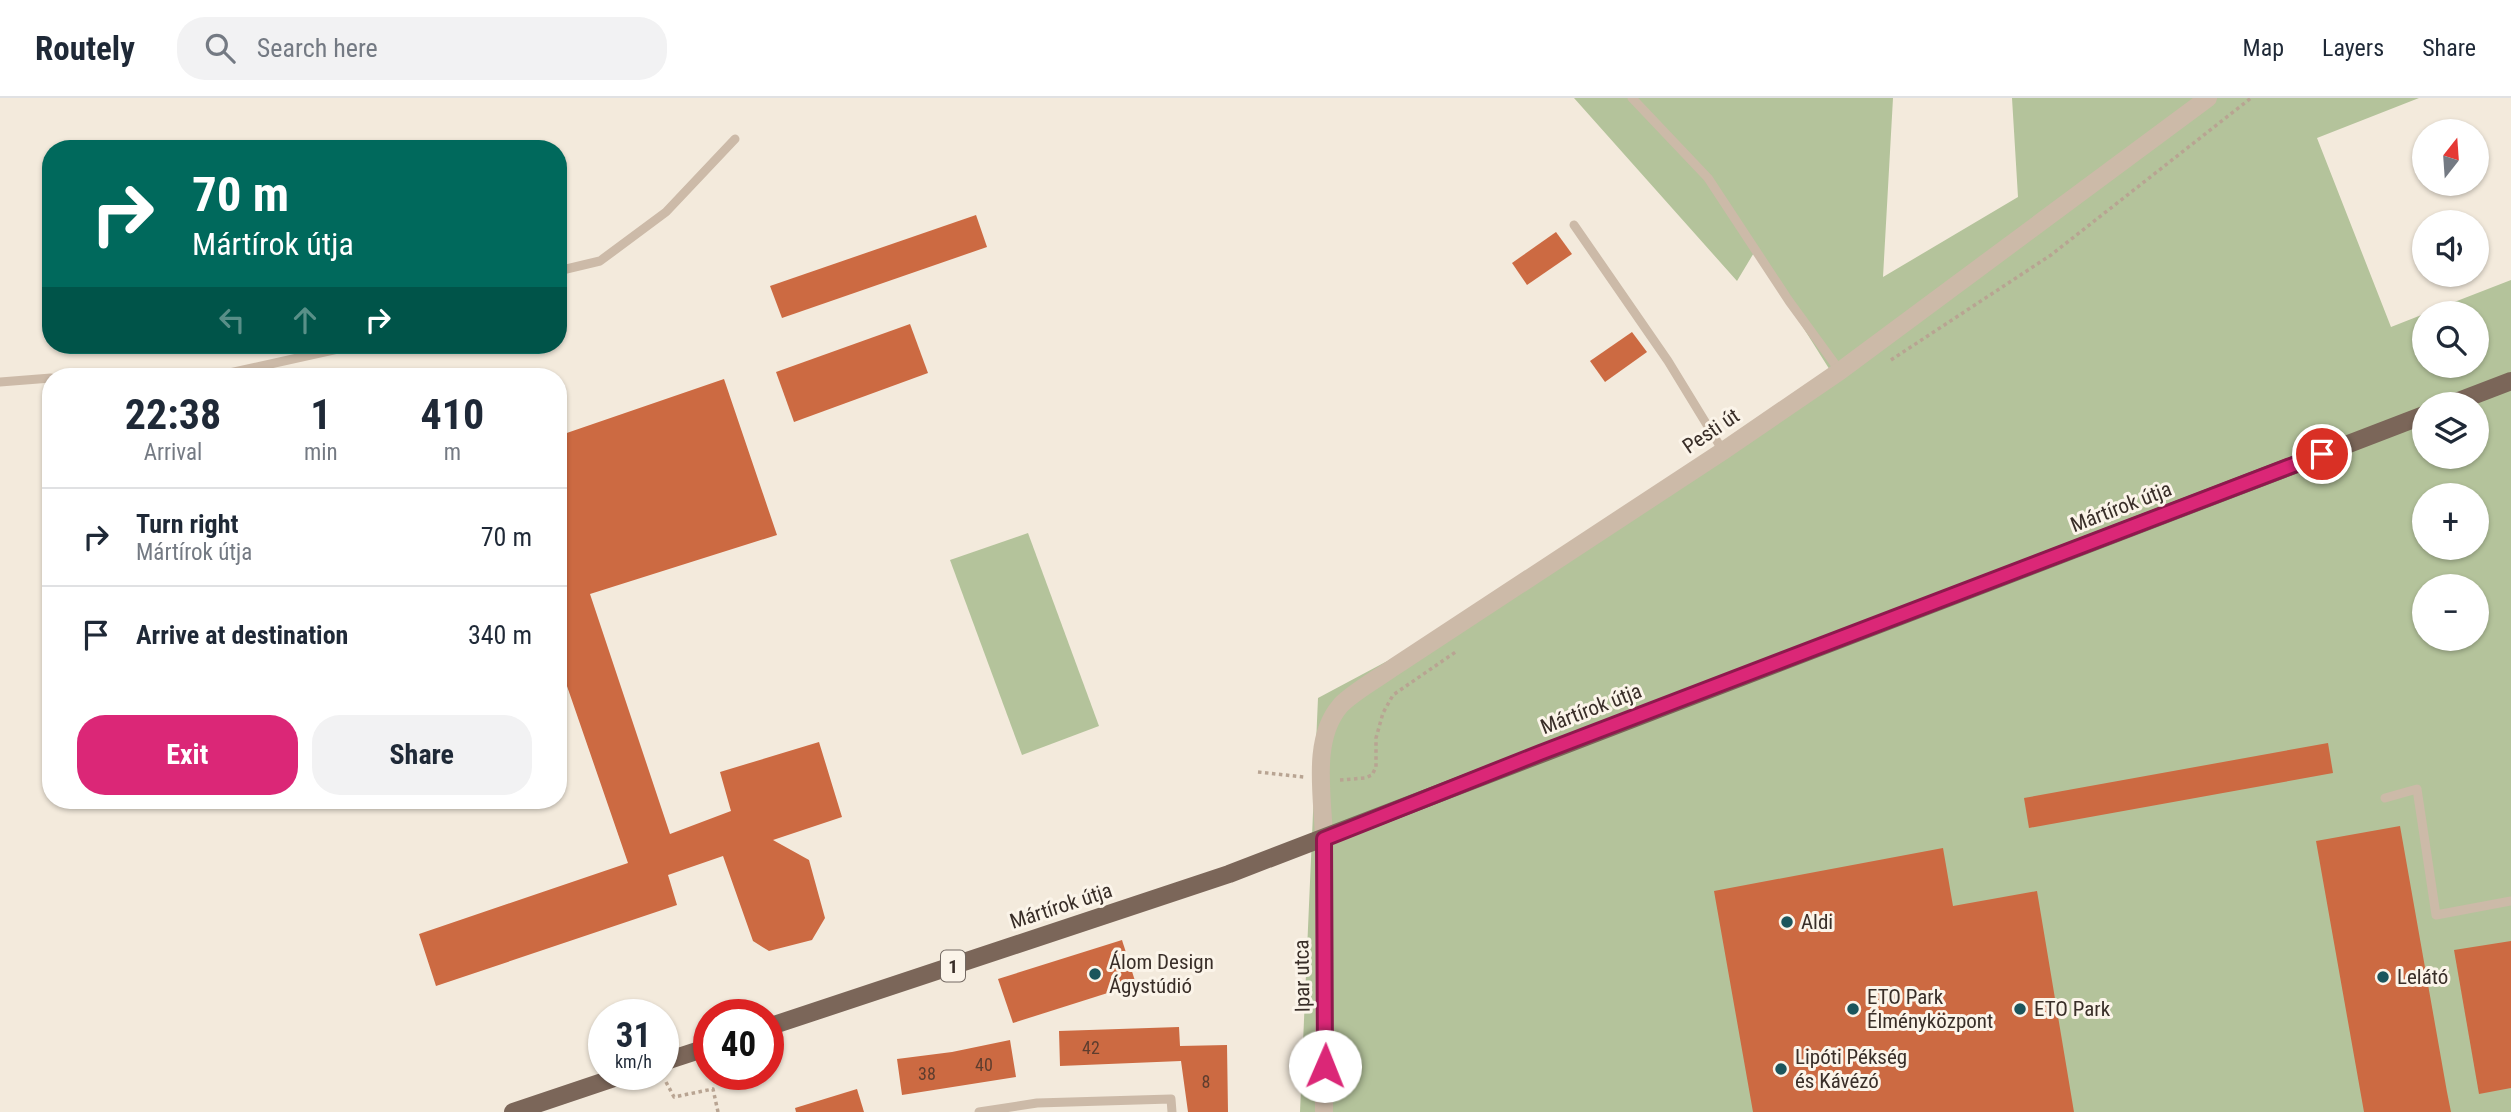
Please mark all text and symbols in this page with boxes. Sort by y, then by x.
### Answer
search box [177,17,667,80]
text: Routely [35,29,135,68]
icon: search [201,29,239,67]
text: Search here [257,33,378,63]
text: Map [2243,34,2284,62]
text: Layers [2322,34,2384,62]
text: Share [2422,34,2476,62]
north arrow [2412,119,2488,196]
map controls [2412,119,2489,651]
text: 70 m [192,166,289,223]
icon: right [77,168,168,259]
button: sound [2412,210,2489,287]
text: Mártírok útja [192,225,354,263]
icon: left [213,301,251,339]
icon: ahead [286,301,324,339]
icon: right [359,301,397,339]
button: search [2412,301,2489,378]
text: 22:38 [125,390,221,439]
text: 1 [310,390,331,439]
text: 410 [420,390,484,439]
button: layers [2412,392,2489,469]
street label: Pesti út [1678,403,1744,459]
pin [2292,424,2352,484]
icon: arrive [2303,435,2341,473]
text: Arrival [144,439,202,466]
text: min [304,439,338,466]
text: m [444,439,461,466]
street label: Mártírok útja [2067,477,2175,537]
button: + [2412,483,2489,560]
text: Turn right [136,509,238,539]
icon: right [77,518,115,556]
text: 70 m [481,522,532,552]
text: Mártírok útja [136,539,252,566]
button: − [2412,574,2489,651]
icon: arrive [77,616,115,654]
text: Arrive at destination [136,620,348,650]
text: 340 m [468,620,532,650]
street label: Mártírok útja [1537,679,1645,739]
button: Exit [77,715,298,795]
button: Share [312,715,532,795]
street label: Mártírok útja [1007,878,1115,934]
place label: Aldi [1801,910,1833,934]
marker: Aldi [1779,914,1795,930]
street label: Ipar utca [1289,939,1315,1013]
road number: 1 [941,950,965,982]
place label: Álom Design Ágystúdió [1109,950,1214,998]
place label: Lelátó [2397,965,2448,989]
marker: Álom Design Ágystúdió [1087,966,1103,982]
marker: Lelátó [2375,969,2391,985]
place label: ETO Park Élményközpont [1867,985,1993,1033]
place label: ETO Park [2034,997,2111,1021]
speed limit sign: 40 [693,999,784,1090]
marker: ETO Park Élményközpont [1845,1001,1861,1017]
marker: ETO Park [2012,1001,2028,1017]
text: 31 [616,1015,651,1056]
position arrow [1288,1029,1362,1103]
house number: 42 [1082,1037,1100,1058]
place label: Lipóti Pékség és Kávézó [1795,1045,1907,1093]
text: km/h [615,1051,652,1072]
house number: 40 [975,1054,993,1075]
marker: Lipóti Pékség és Kávézó [1773,1061,1789,1077]
house number: 38 [918,1063,936,1084]
house number: 8 [1202,1071,1210,1092]

